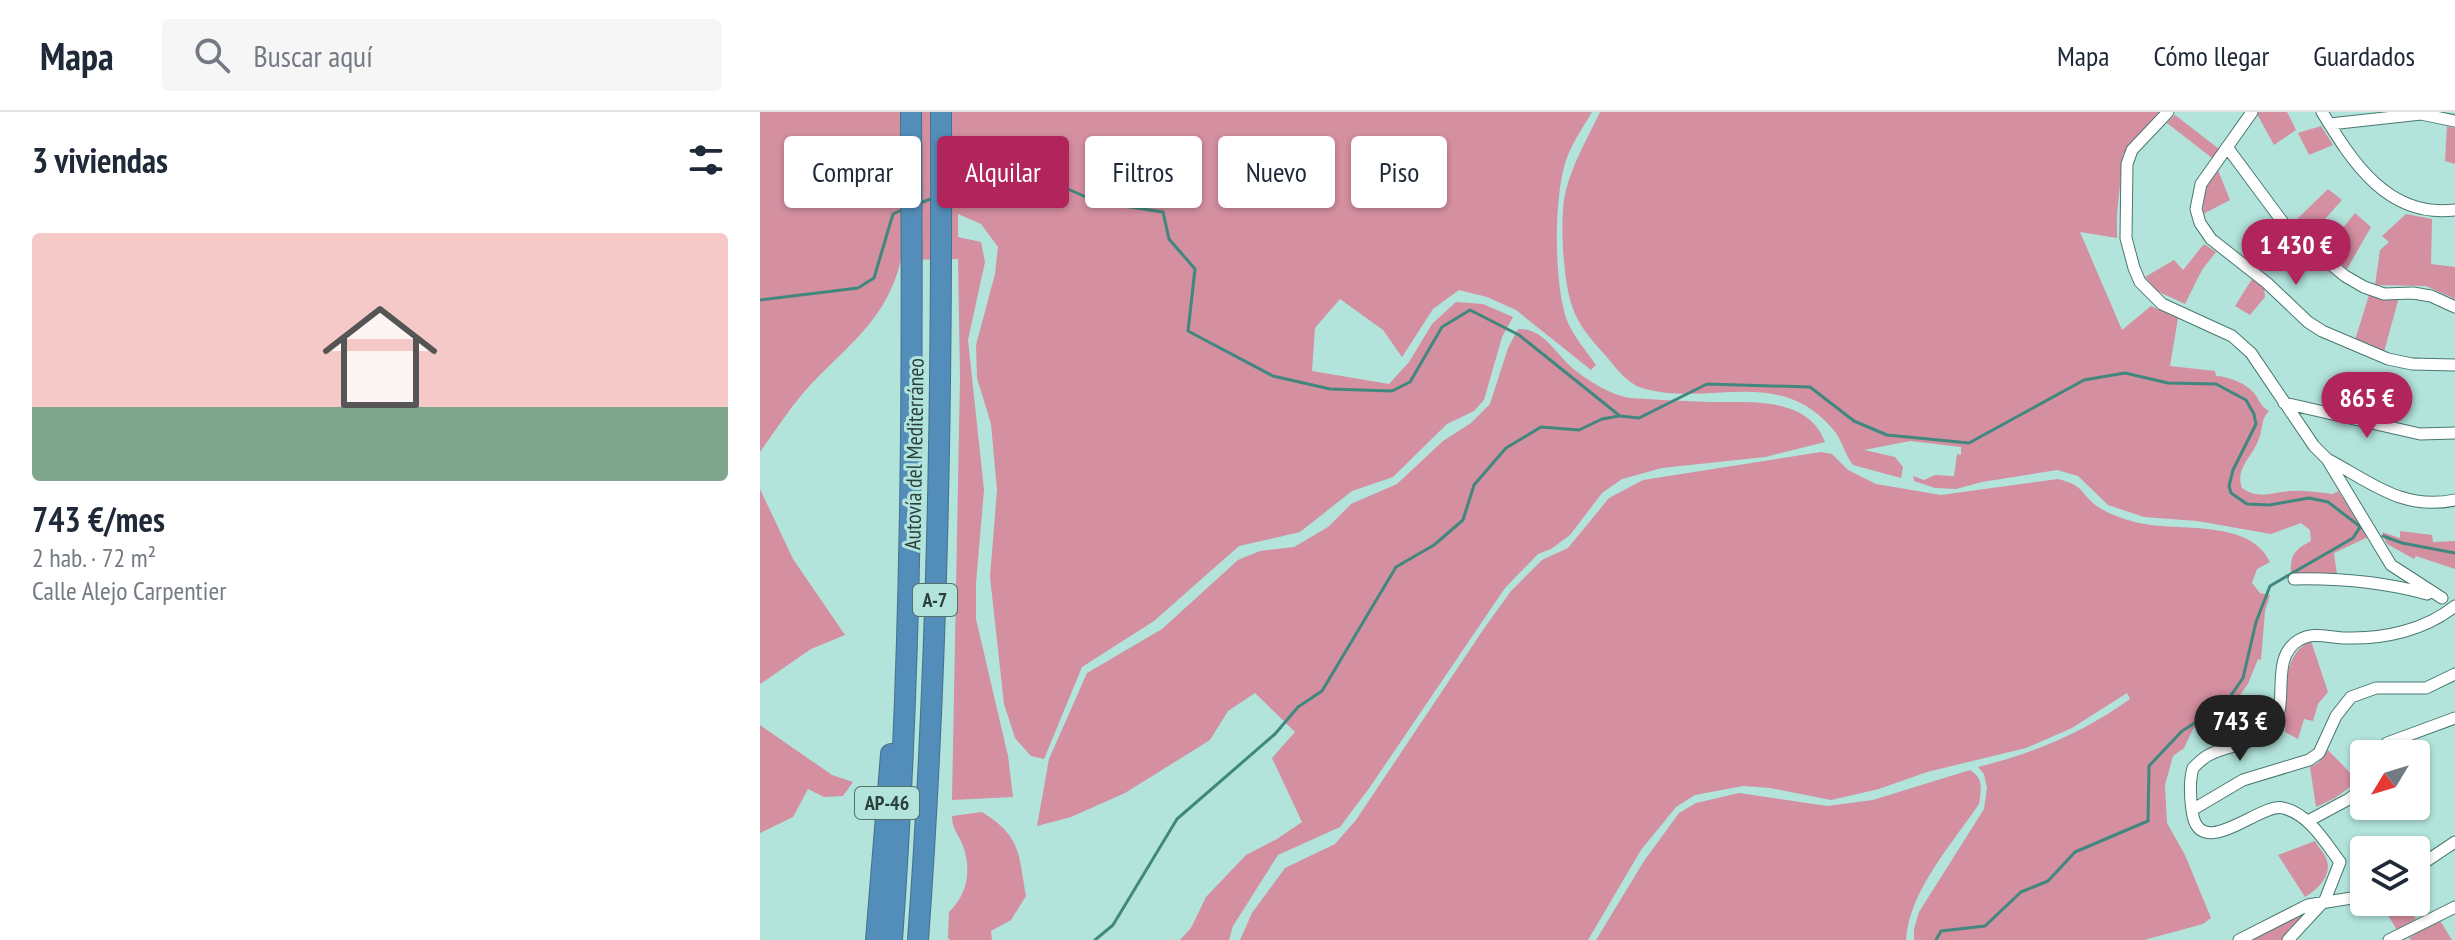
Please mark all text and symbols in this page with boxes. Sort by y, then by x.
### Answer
search box [162,19,722,91]
text: Mapa [40,31,114,80]
icon: search [190,33,234,77]
text: Buscar aquí [254,36,373,75]
text: Mapa [2057,37,2109,74]
text: Cómo llegar [2153,37,2269,74]
text: Guardados [2313,37,2415,74]
chip: Comprar [784,136,921,208]
chip: Alquilar [937,136,1069,208]
chip: Filtros [1085,136,1202,208]
chip: Nuevo [1218,136,1335,208]
chip: Piso [1351,136,1447,208]
text: 3 viviendas [32,138,168,182]
icon: filters [684,138,728,182]
pin: 1 430 € [2222,219,2370,287]
text: 1 430 € [2260,228,2332,261]
icon: home [308,285,452,429]
street label: Autovía del Mediterráneo [898,358,930,550]
pin: 865 € [2311,372,2423,440]
text: 865 € [2339,381,2395,414]
text: 743 €/mes [32,497,165,541]
text: 2 hab. · 72 m² [32,541,156,574]
text: Calle Alejo Carpentier [32,574,226,607]
road number: A-7 [913,584,957,616]
pin: 743 € [2184,695,2296,763]
text: 743 € [2212,704,2268,737]
north arrow [2350,740,2430,820]
map controls [2350,740,2430,916]
road number: AP-46 [855,787,919,819]
button: layers [2350,836,2430,916]

